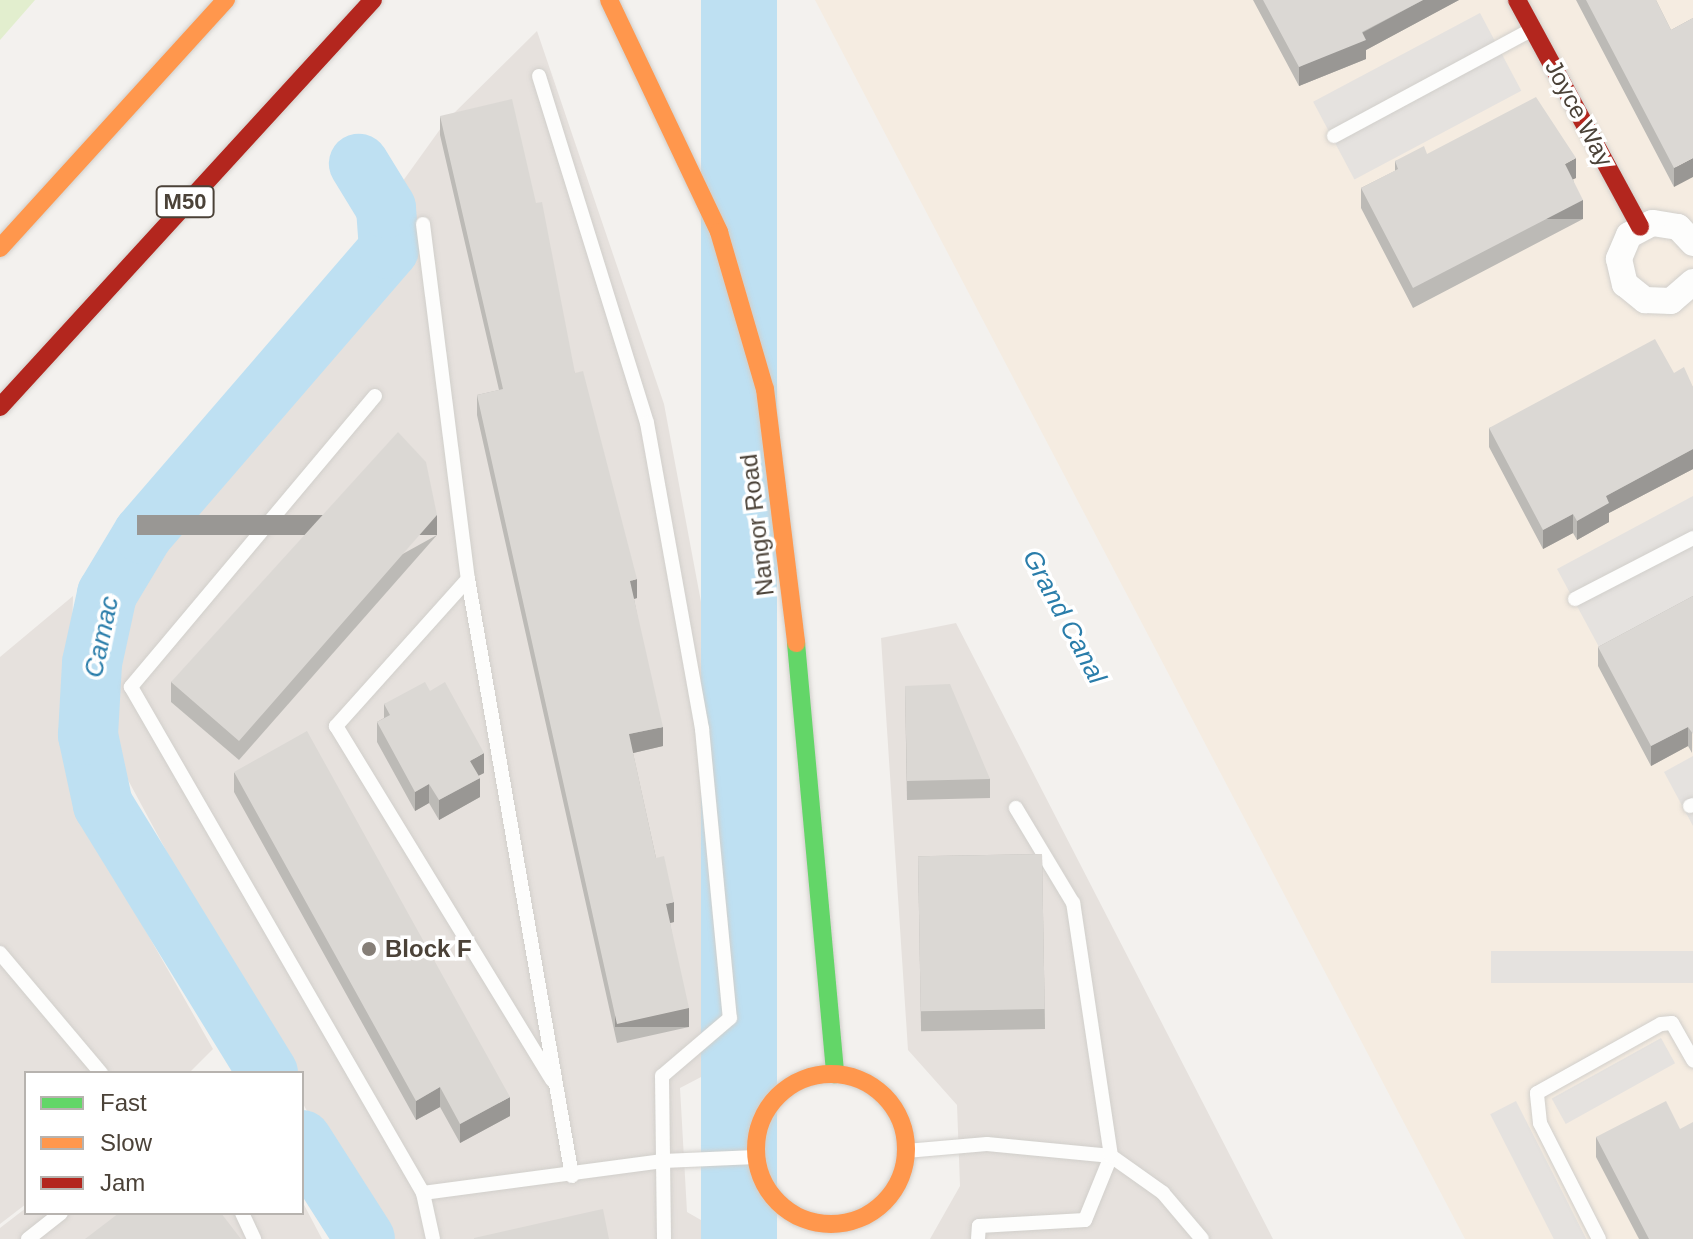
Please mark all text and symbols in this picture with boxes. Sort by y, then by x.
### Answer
street label: Joyce Way [1539,55,1619,171]
road number: M50 [155,184,215,220]
street label: Nangor Road [734,452,780,598]
water label: Grand Canal [1016,545,1112,689]
water label: Camac [78,593,126,681]
place label: Block F [385,935,472,963]
marker: Block F [360,940,378,958]
legend [24,1071,304,1215]
text: Fast [100,1089,147,1116]
text: Slow [100,1129,152,1156]
text: Jam [100,1169,145,1196]

